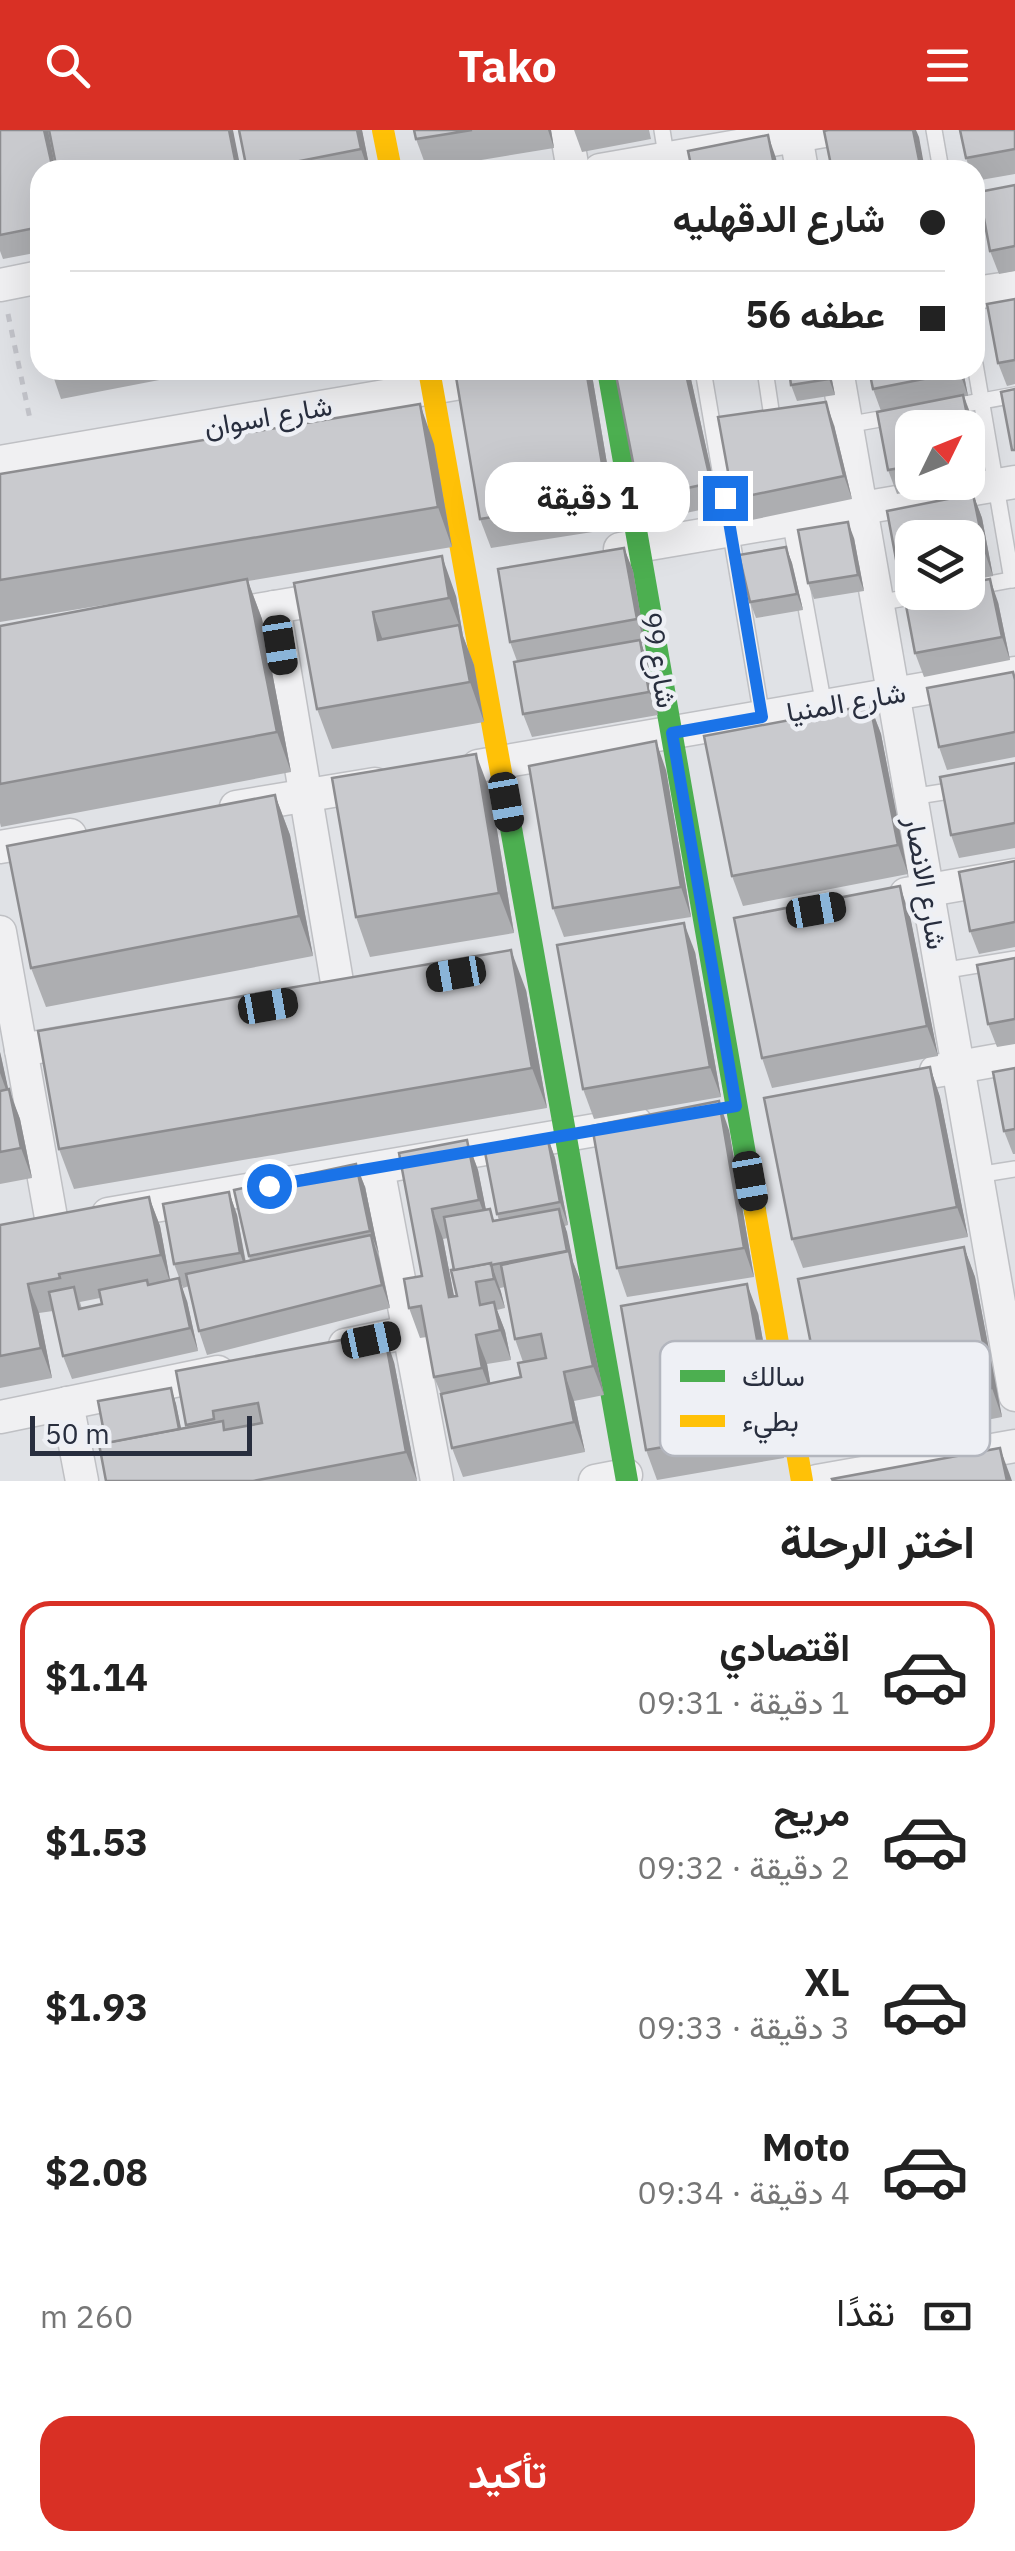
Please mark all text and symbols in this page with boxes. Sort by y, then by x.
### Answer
text: Tako [458,36,557,94]
icon: search [40,38,95,93]
icon: menu [920,38,975,93]
text: شارع الدقهليه [673,193,885,242]
text: عطفه 56 [745,289,885,338]
street label: شارع اسوان [201,386,335,446]
north arrow [895,410,985,500]
map controls [895,410,985,610]
callout: 1 دقيقة [485,463,690,533]
text: 1 دقيقة [536,476,639,518]
route end [703,476,748,521]
button: layers [895,520,985,610]
street label: شارع 99 [632,609,686,711]
car [260,613,300,677]
street label: شارع المنيا [783,673,909,731]
car [486,770,526,834]
street label: شارع الانصار [895,813,956,952]
car [784,890,848,930]
car [424,954,488,994]
car [236,986,300,1026]
car [730,1149,770,1213]
route start [247,1164,292,1209]
car [339,1319,403,1361]
legend [660,1341,990,1456]
text: سالك [742,1357,805,1394]
text: بطيء [742,1402,799,1444]
scale bar [30,1411,252,1456]
text: 50 m [45,1415,110,1452]
text: اختر الرحلة [780,1512,975,1570]
text: اقتصادي [719,1622,850,1671]
icon: car [880,1631,970,1721]
text: $1.14 [45,1652,148,1701]
text: 1 دقيقة · 09:31 [637,1681,850,1723]
text: مريح [774,1787,850,1836]
icon: car [880,1796,970,1886]
text: $1.53 [45,1817,148,1866]
text: 2 دقيقة · 09:32 [637,1846,850,1888]
text: XL [804,1957,850,2006]
icon: car [880,1961,970,2051]
text: $1.93 [45,1982,148,2031]
text: 3 دقيقة · 09:33 [637,2006,850,2048]
text: Moto [762,2122,850,2171]
icon: car [880,2126,970,2216]
text: $2.08 [45,2147,148,2196]
text: 4 دقيقة · 09:34 [637,2171,850,2213]
text: نقدًا [836,2287,895,2336]
icon: cash [920,2289,975,2344]
text: 260 m [40,2295,133,2337]
button: تأكيد [40,2416,975,2531]

